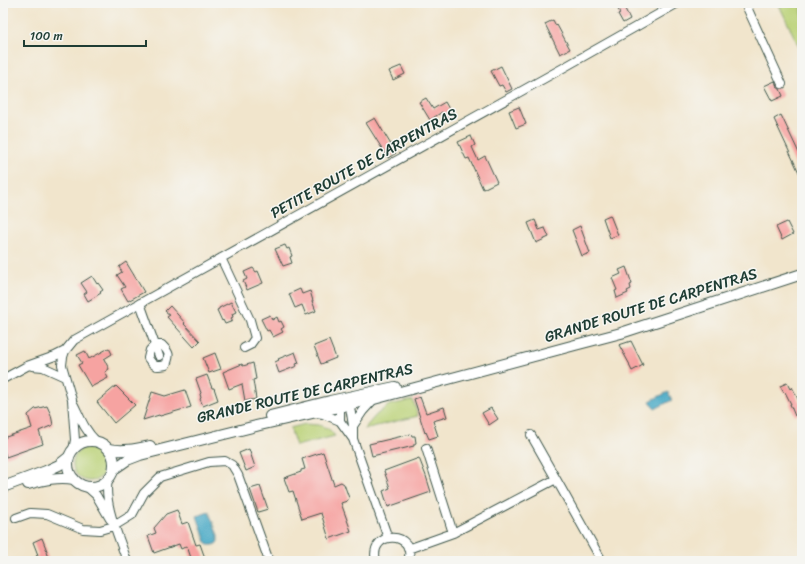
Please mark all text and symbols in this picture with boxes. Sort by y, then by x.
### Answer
scale bar [24,22,146,48]
text: 100 m [30,25,63,47]
street label: PETITE ROUTE DE CARPENTRAS [266,100,463,225]
street label: GRANDE ROUTE DE CARPENTRAS [541,260,761,350]
street label: GRANDE ROUTE DE CARPENTRAS [194,355,416,431]

